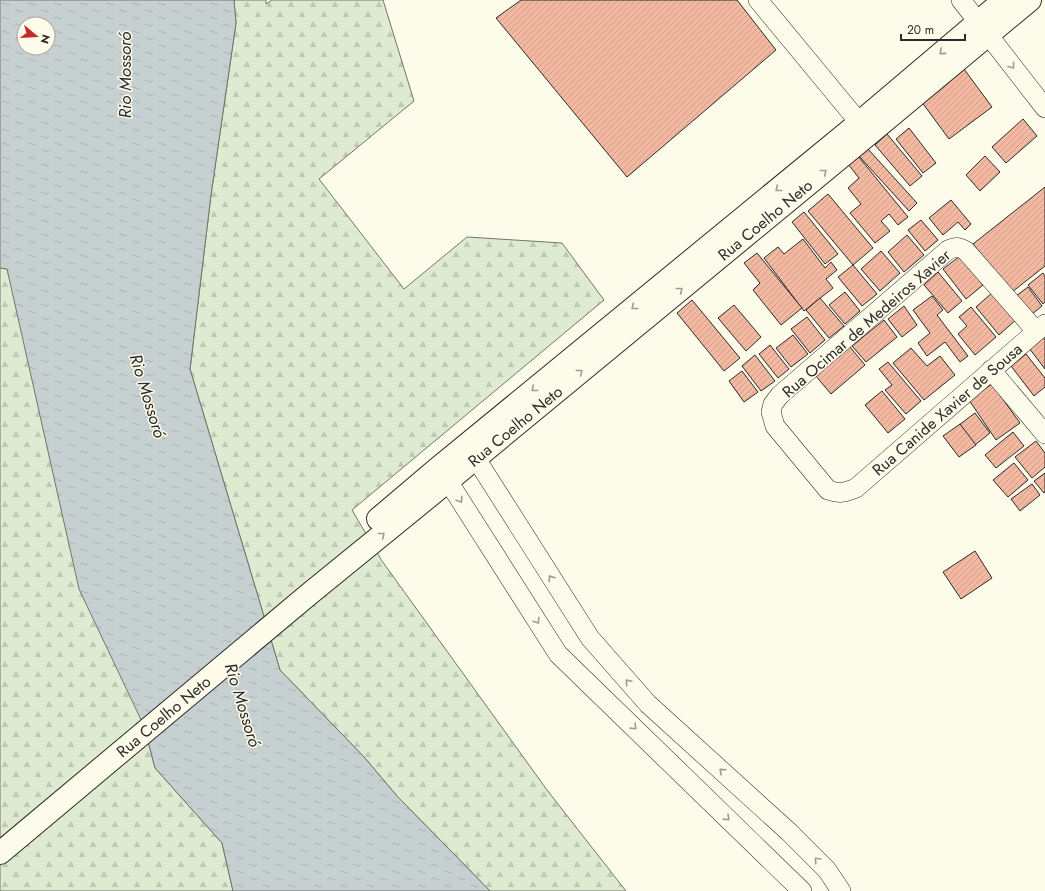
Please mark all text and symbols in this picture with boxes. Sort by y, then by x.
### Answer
north arrow [16,16,56,56]
scale bar [901,16,965,42]
text: 20 m [907,21,934,39]
text: N [37,32,54,46]
water label: Rio Mossoró [113,32,137,118]
one-way arrow [940,48,947,55]
one-way arrow [1008,61,1015,68]
one-way arrow [819,169,826,176]
street label: Rua Coelho Neto [713,174,818,266]
one-way arrow [775,184,783,191]
street label: Rua Ocimar de Medeiros Xavier [777,243,956,403]
one-way arrow [676,287,683,294]
one-way arrow [632,302,639,309]
street label: Rua Canide Xavier de Sousa [867,338,1027,481]
water label: Rio Mossoró [124,351,172,441]
one-way arrow [575,370,582,377]
street label: Rua Coelho Neto [463,380,568,472]
one-way arrow [531,385,538,392]
one-way arrow [455,496,462,503]
one-way arrow [377,532,384,539]
one-way arrow [549,575,556,582]
one-way arrow [533,617,540,624]
water label: Rio Mossoró [219,660,267,750]
street label: Rua Coelho Neto [111,670,216,763]
one-way arrow [626,679,633,686]
one-way arrow [629,723,637,730]
one-way arrow [719,769,727,776]
one-way arrow [722,813,730,821]
one-way arrow [814,857,822,865]

